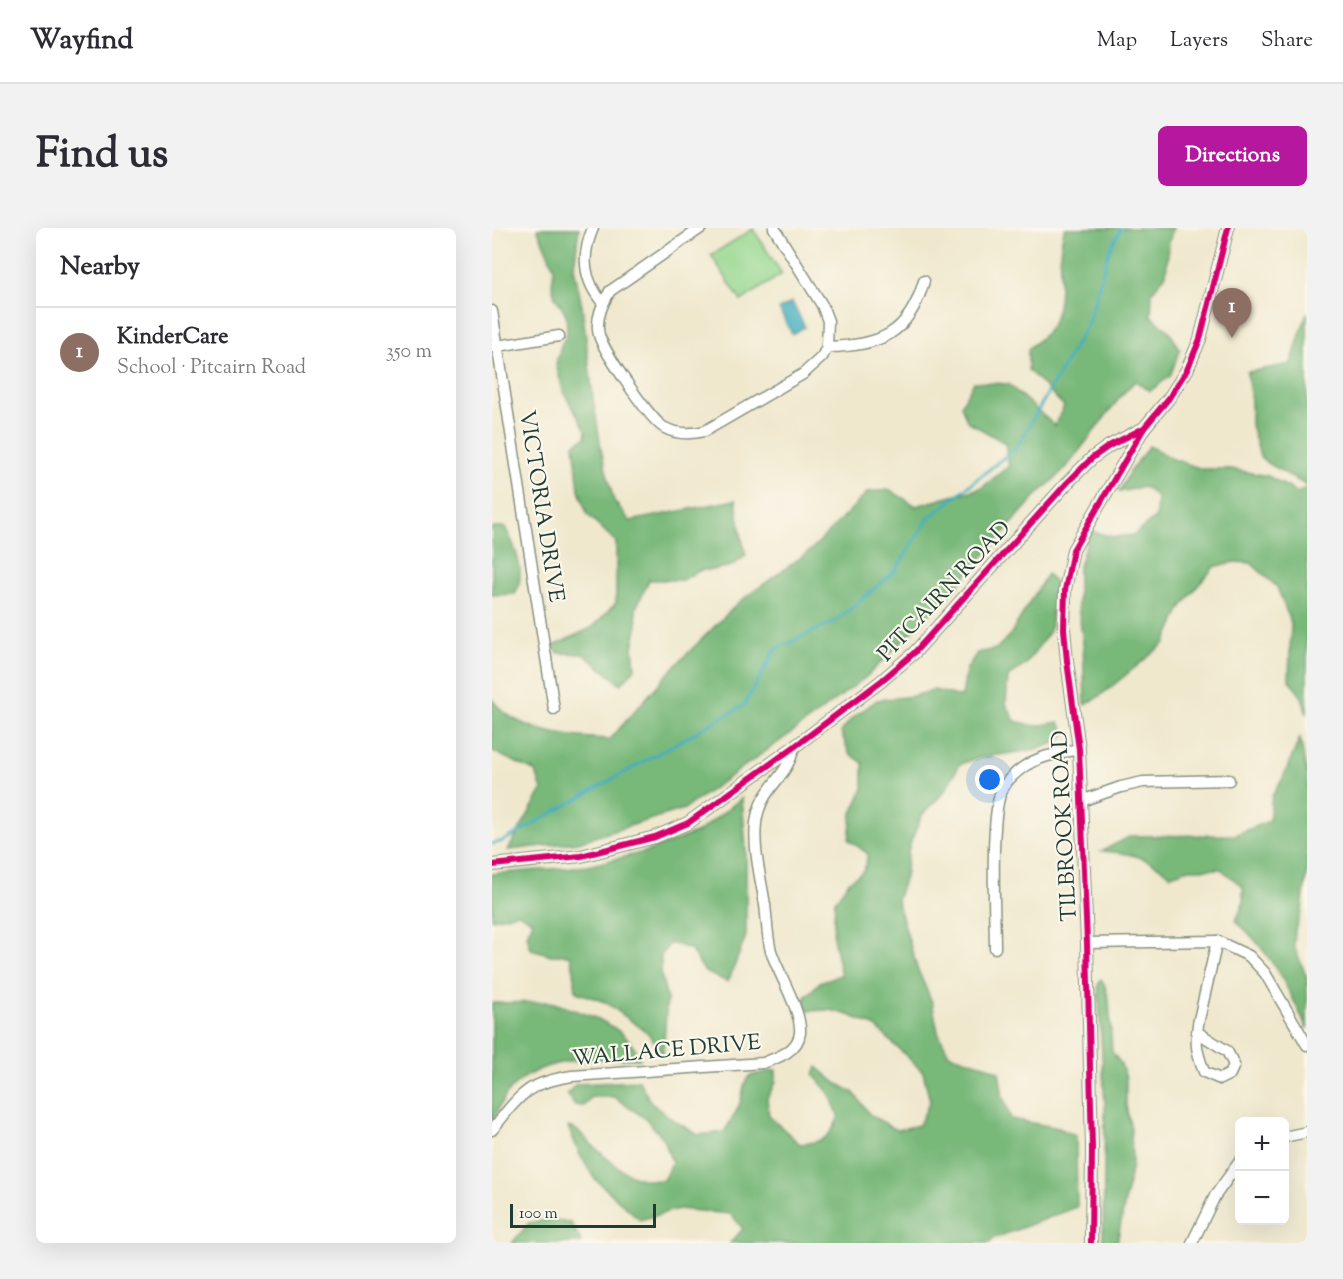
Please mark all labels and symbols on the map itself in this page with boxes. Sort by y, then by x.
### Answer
pin: 1 [1212,288,1252,338]
street label: VICTORIA DRIVE [509,408,571,605]
street label: PITCAIRN ROAD [871,514,1019,670]
street label: TILBROOK ROAD [1045,730,1087,922]
your location [975,765,1004,794]
street label: WALLACE DRIVE [570,1028,762,1076]
scale bar [510,1201,656,1228]

